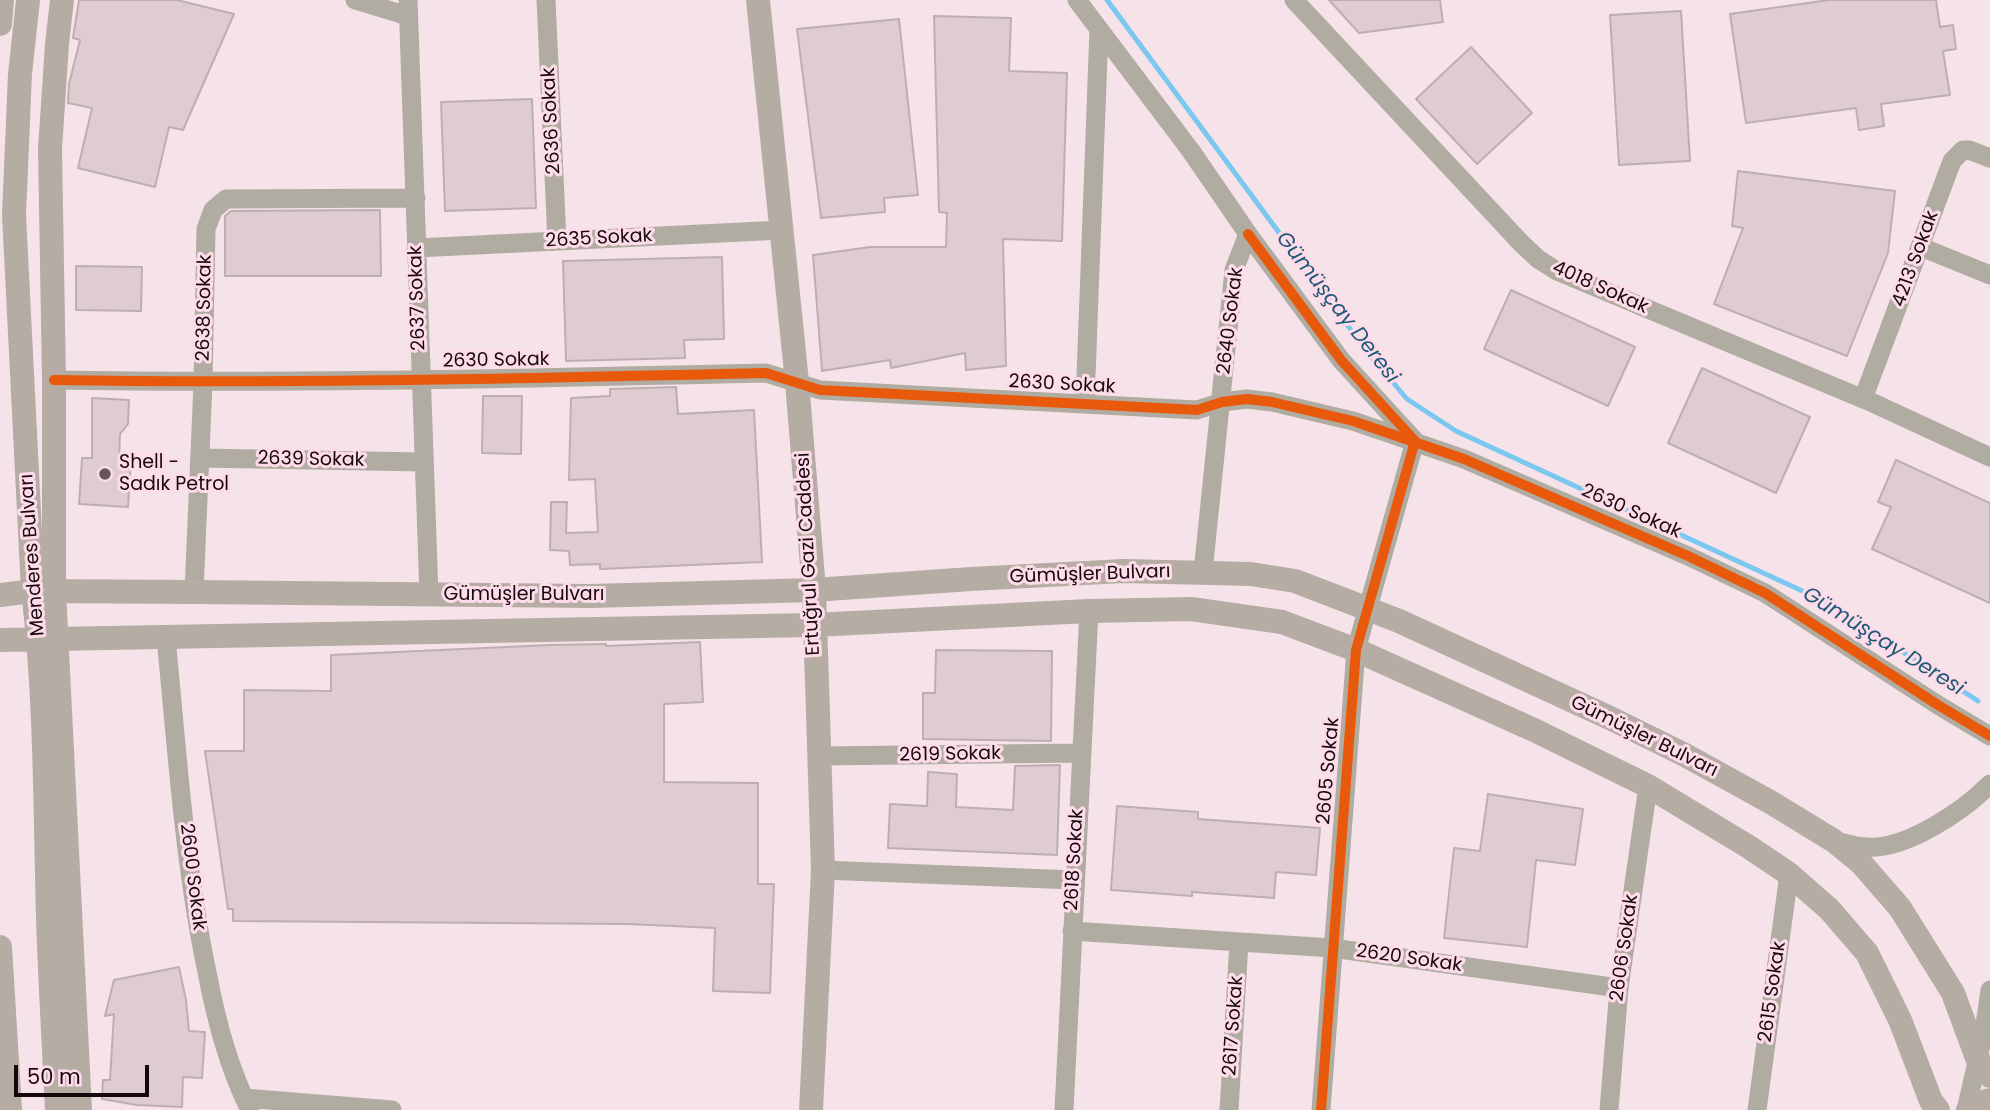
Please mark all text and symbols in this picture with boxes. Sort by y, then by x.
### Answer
street label: 2636 Sokak [538,67,566,175]
street label: 4213 Sokak [1888,208,1944,310]
street label: 2635 Sokak [545,225,653,253]
water label: Gümüşçay Deresi [1270,227,1404,389]
street label: 2637 Sokak [405,245,431,351]
street label: 2638 Sokak [193,254,217,362]
street label: 4018 Sokak [1548,257,1652,319]
street label: 2640 Sokak [1213,266,1249,376]
street label: 2630 Sokak [442,349,550,373]
street label: 2630 Sokak [1008,371,1116,399]
street label: 2639 Sokak [257,448,365,472]
place label: Shell - Sadık Petrol [119,452,229,496]
street label: Ertuğrul Gazi Caddesi [792,452,826,656]
marker: Shell - Sadık Petrol [97,466,113,482]
street label: Menderes Bulvarı [16,473,50,637]
street label: 2630 Sokak [1578,480,1684,544]
street label: Gümüşler Bulvarı [1009,561,1171,589]
water label: Gümüşçay Deresi [1798,582,1968,702]
street label: Gümüşler Bulvarı [444,584,604,606]
street label: Gümüşler Bulvarı [1567,691,1721,783]
street label: 2605 Sokak [1313,716,1345,826]
street label: 2619 Sokak [899,743,1001,767]
street label: 2618 Sokak [1061,809,1089,911]
street label: 2600 Sokak [174,822,210,932]
street label: 2606 Sokak [1606,893,1644,1003]
street label: 2620 Sokak [1355,940,1463,978]
street label: 2615 Sokak [1755,940,1791,1044]
street label: 2617 Sokak [1219,975,1249,1077]
scale bar [18,1050,152,1094]
text: 50 m [27,1062,81,1091]

